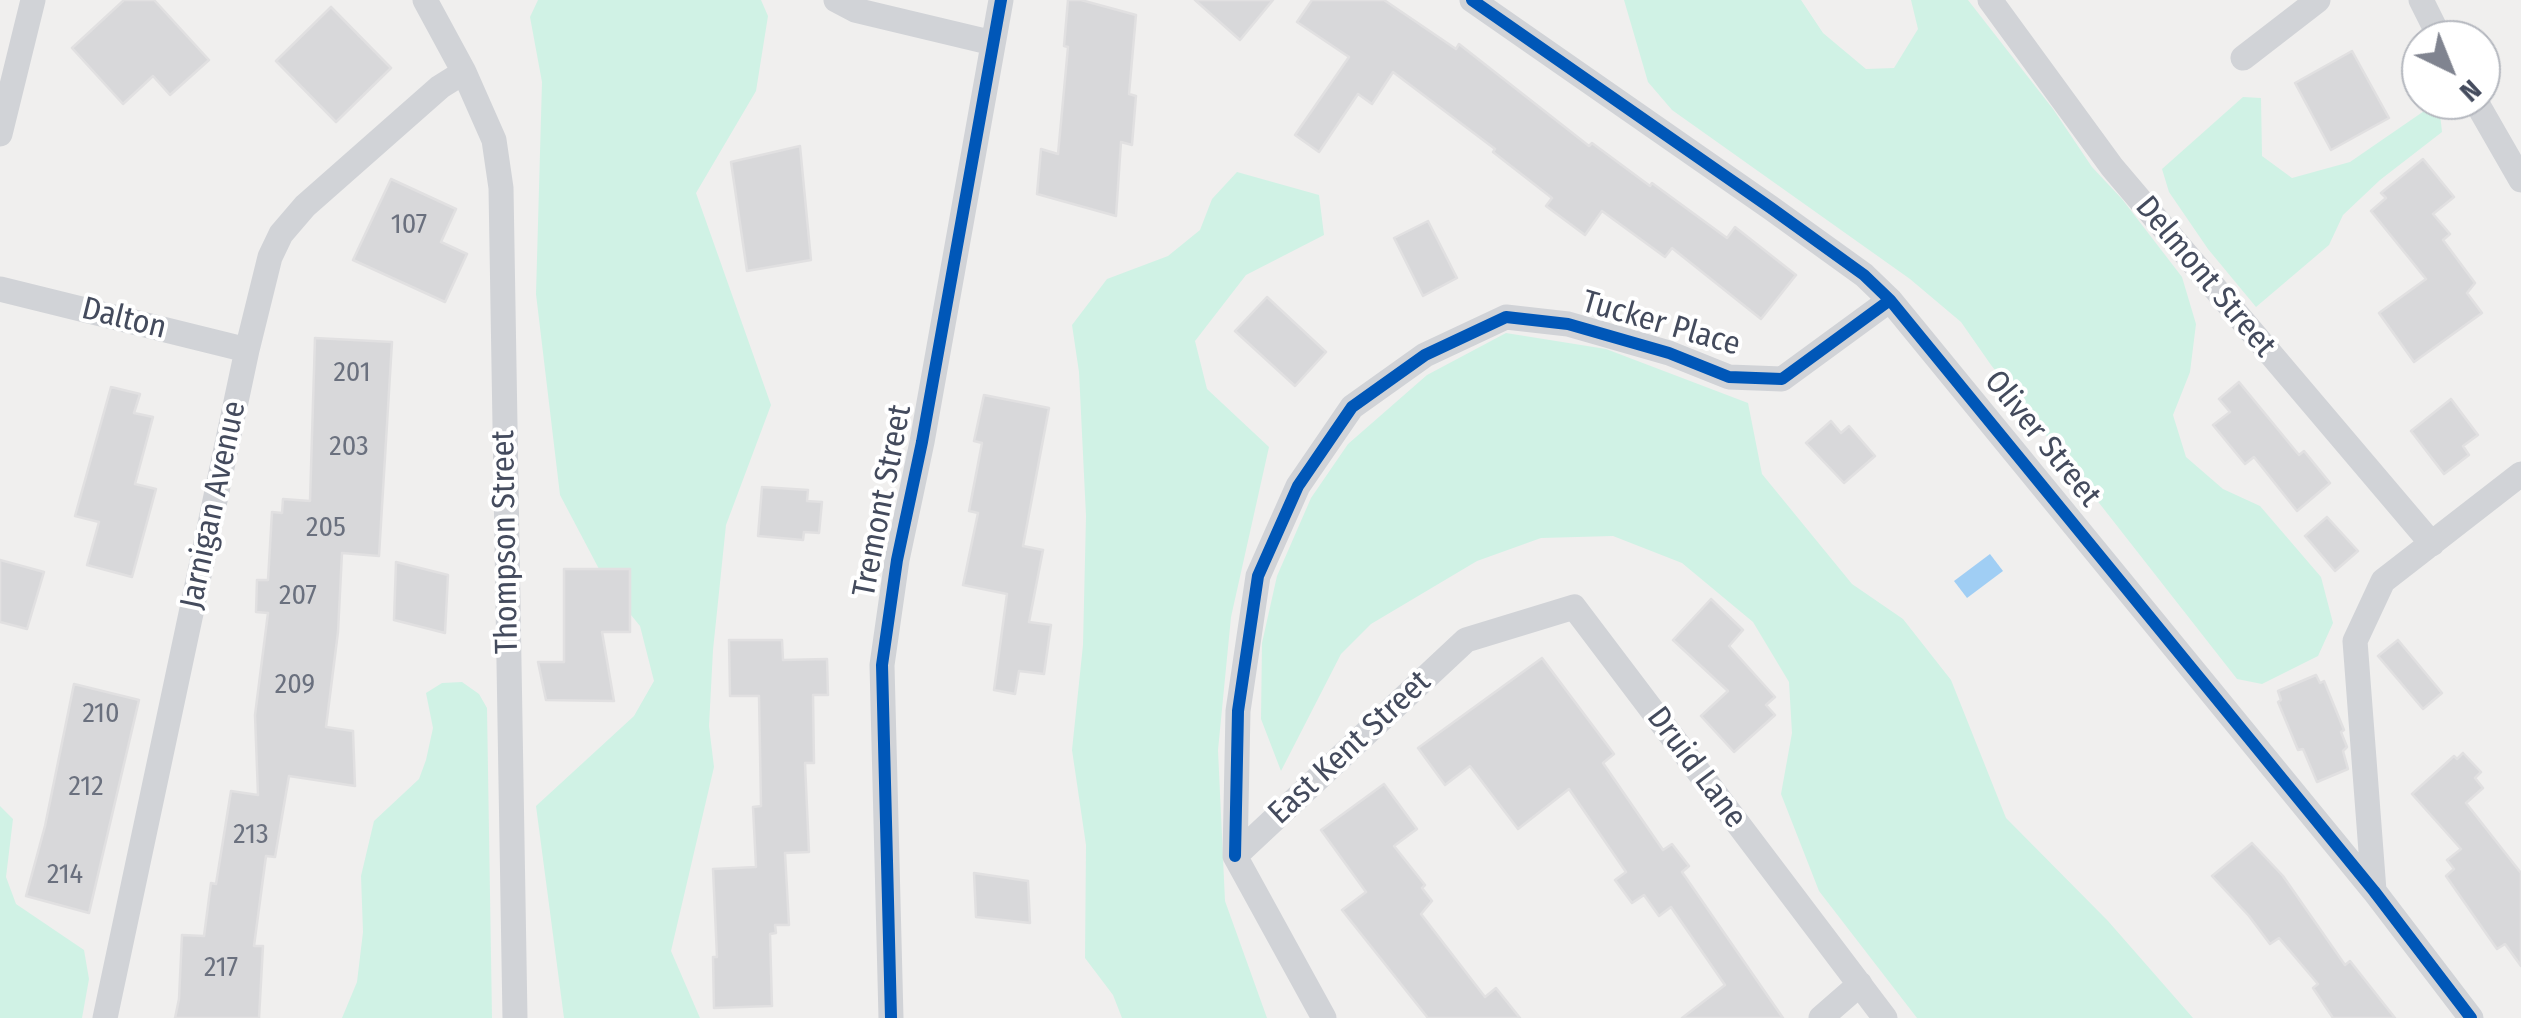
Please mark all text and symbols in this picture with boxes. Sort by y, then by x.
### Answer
north arrow [2401,20,2501,120]
text: N [2453,73,2488,109]
street label: Delmont Street [2127,189,2283,365]
house number: 107 [391,208,427,242]
street label: Tucker Place [1578,283,1744,365]
street label: Dalton [78,290,170,348]
house number: 201 [333,356,371,390]
street label: Oliver Street [1976,363,2108,515]
street label: Jarnigan Avenue [173,398,255,612]
street label: Tremont Street [846,402,920,600]
house number: 203 [329,430,369,464]
street label: Thompson Street [485,430,527,654]
house number: 205 [306,511,346,545]
house number: 207 [279,579,317,613]
street label: East Kent Street [1261,663,1439,833]
house number: 209 [275,668,315,702]
house number: 210 [82,697,120,731]
street label: Druid Lane [1638,700,1754,836]
house number: 212 [69,770,103,804]
house number: 213 [233,818,269,852]
house number: 214 [47,858,83,892]
house number: 217 [204,951,238,985]

